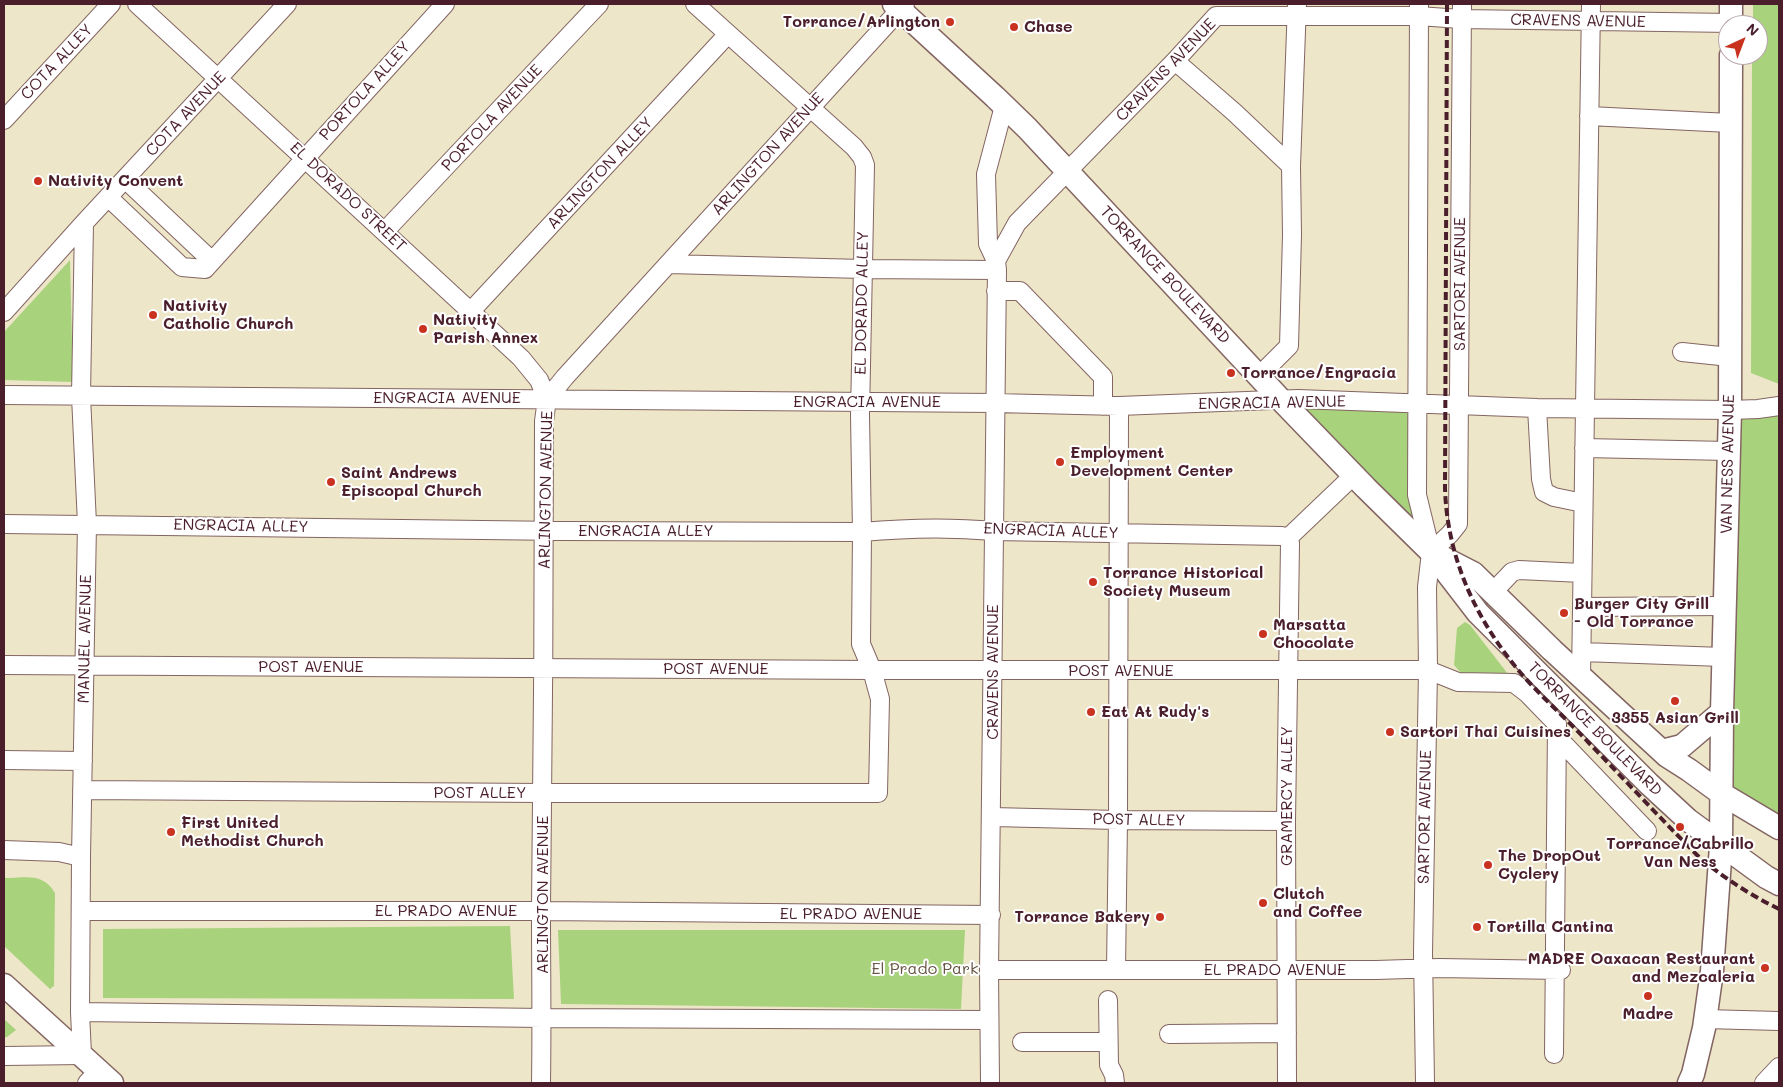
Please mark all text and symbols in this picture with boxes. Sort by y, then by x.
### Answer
street label: CRAVENS AVENUE [1510,10,1646,32]
place label: Torrance/Arlington [783,12,940,32]
street label: CRAVENS AVENUE [1112,15,1220,125]
north arrow [1718,15,1768,65]
marker: Torrance/Arlington [944,16,956,28]
place label: Chase [1024,17,1073,37]
text: N [1743,19,1763,40]
street label: COTA ALLEY [17,20,97,104]
marker: Chase [1008,21,1020,33]
street label: PORTOLA ALLEY [316,38,414,144]
street label: PORTOLA AVENUE [438,61,546,175]
street label: COTA AVENUE [142,68,230,160]
street label: ARLINGTON AVENUE [708,89,828,219]
street label: ARLINGTON ALLEY [543,113,657,233]
street label: EL DORADO STREET [286,138,410,256]
place label: Nativity Convent [48,171,183,191]
marker: Nativity Convent [32,175,44,187]
street label: TORRANCE BOULEVARD [1096,202,1234,348]
street label: SARTORI AVENUE [1450,217,1470,351]
street label: EL DORADO ALLEY [851,231,873,375]
place label: Nativity Catholic Church [163,296,293,334]
marker: Nativity Catholic Church [147,309,159,321]
place label: Nativity Parish Annex [433,310,538,348]
marker: Nativity Parish Annex [417,323,429,335]
place label: Torrance/Engracia [1241,363,1396,383]
marker: Torrance/Engracia [1225,367,1237,379]
street label: ENGRACIA AVENUE [373,388,521,408]
street label: ENGRACIA AVENUE [793,392,941,412]
street label: ENGRACIA AVENUE [1198,392,1346,414]
street label: VAN NESS AVENUE [1717,394,1739,534]
street label: ARLINGTON AVENUE [535,410,557,570]
place label: Employment Development Center [1070,443,1233,481]
marker: Employment Development Center [1054,456,1066,468]
place label: Saint Andrews Episcopal Church [341,463,482,501]
marker: Saint Andrews Episcopal Church [325,476,337,488]
street label: ENGRACIA ALLEY [173,515,309,537]
street label: ENGRACIA ALLEY [983,519,1119,543]
street label: ENGRACIA ALLEY [578,521,714,541]
place label: Torrance Historical Society Museum [1103,563,1263,601]
street label: MANUEL AVENUE [74,574,96,704]
marker: Torrance Historical Society Museum [1087,576,1099,588]
place label: Burger City Grill - Old Torrance [1574,594,1709,632]
street label: CRAVENS AVENUE [983,604,1003,740]
marker: Burger City Grill - Old Torrance [1558,607,1570,619]
place label: Marsatta Chocolate [1273,615,1354,653]
marker: Marsatta Chocolate [1257,628,1269,640]
street label: POST AVENUE [258,657,364,677]
street label: TORRANCE BOULEVARD [1524,658,1666,800]
street label: POST AVENUE [663,659,769,679]
street label: POST AVENUE [1068,661,1174,681]
marker: 3355 Asian Grill [1669,695,1681,707]
place label: Eat At Rudy's [1101,702,1209,722]
marker: Eat At Rudy's [1085,706,1097,718]
place label: 3355 Asian Grill [1611,708,1739,728]
place label: Sartori Thai Cuisines [1400,722,1571,742]
street label: GRAMERCY ALLEY [1277,726,1297,866]
marker: Sartori Thai Cuisines [1384,726,1396,738]
street label: SARTORI AVENUE [1414,750,1436,884]
street label: POST ALLEY [433,783,527,803]
street label: POST ALLEY [1092,810,1186,830]
place label: First United Methodist Church [181,813,324,851]
street label: ARLINGTON AVENUE [533,816,553,974]
marker: Torrance/Cabrillo Van Ness [1674,821,1686,833]
marker: First United Methodist Church [165,826,177,838]
place label: Torrance/Cabrillo Van Ness [1606,834,1754,872]
place label: The DropOut Cyclery [1498,846,1601,884]
marker: The DropOut Cyclery [1482,859,1494,871]
place label: Clutch and Coffee [1273,884,1362,922]
marker: Clutch and Coffee [1257,897,1269,909]
street label: EL PRADO AVENUE [375,901,517,921]
street label: EL PRADO AVENUE [780,904,922,924]
place label: Torrance Bakery [1015,907,1150,927]
marker: Torrance Bakery [1154,911,1166,923]
place label: Tortilla Cantina [1487,917,1614,937]
marker: Tortilla Cantina [1471,921,1483,933]
place label: MADRE Oaxacan Restaurant and Mezcaleria [1528,949,1755,987]
park label: El Prado Park [871,959,979,979]
street label: EL PRADO AVENUE [1204,960,1346,980]
marker: MADRE Oaxacan Restaurant and Mezcaleria [1759,962,1771,974]
marker: Madre [1642,990,1654,1002]
place label: Madre [1623,1004,1673,1024]

